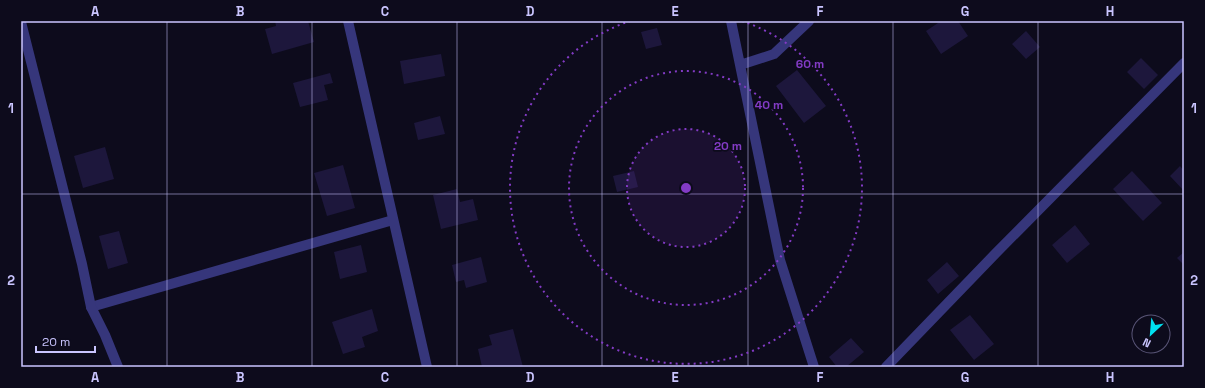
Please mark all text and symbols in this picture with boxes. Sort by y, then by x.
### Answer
text: A [91,3,100,20]
text: B [236,3,245,20]
text: C [381,3,389,20]
text: D [526,3,535,20]
text: E [671,3,679,20]
text: F [817,3,824,20]
text: G [961,3,969,20]
text: H [1106,3,1114,20]
text: 60 m [796,56,824,72]
text: 40 m [755,97,783,113]
text: 1 [8,100,14,117]
text: 1 [1191,100,1197,117]
text: 20 m [714,138,742,154]
centre of rings [679,181,693,195]
text: 2 [7,272,15,289]
text: 2 [1190,272,1198,289]
north arrow [1131,314,1171,354]
scale bar [36,328,95,354]
text: 20 m [42,334,70,350]
text: N [1140,335,1153,351]
text: A [91,369,100,386]
text: B [236,369,245,386]
text: C [381,369,389,386]
text: D [526,369,535,386]
text: E [671,369,679,386]
text: F [817,369,824,386]
text: G [961,369,969,386]
text: H [1106,369,1114,386]

